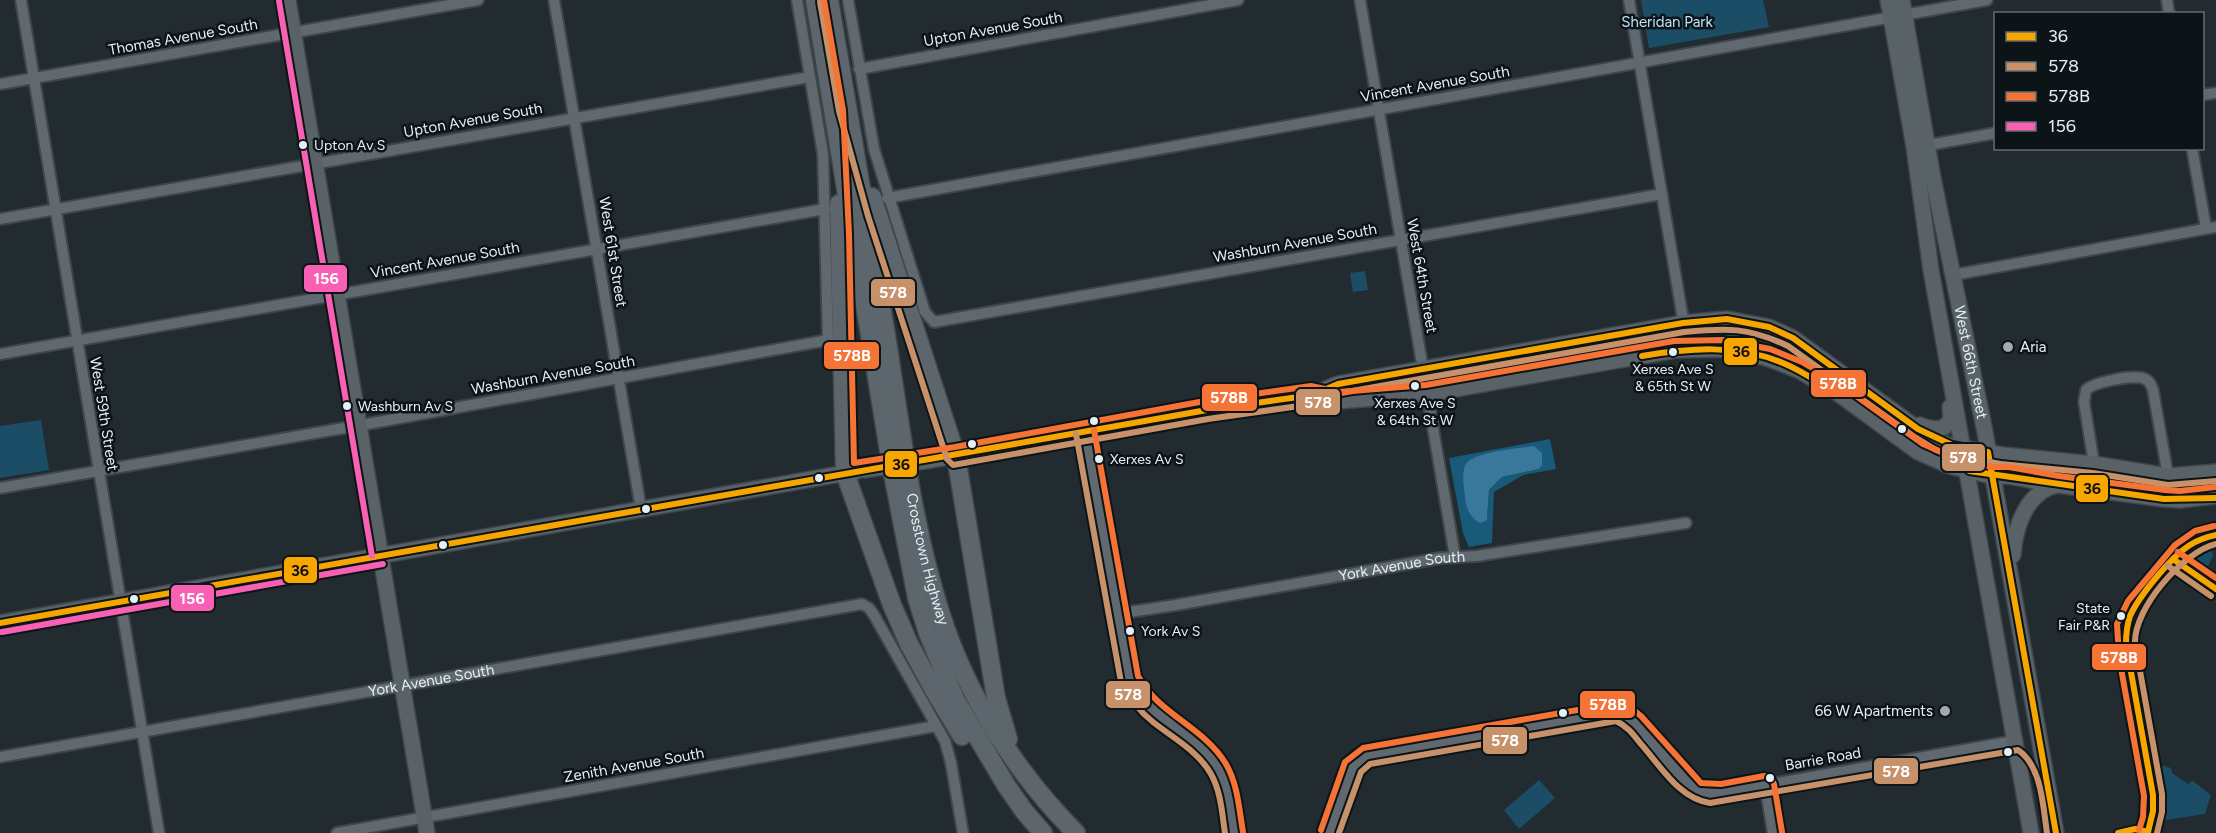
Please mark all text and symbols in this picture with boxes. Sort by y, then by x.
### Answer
street label: Upton Avenue South [922,8,1064,50]
legend [1994,12,2204,150]
park label: Sheridan Park [1621,13,1713,31]
street label: Thomas Avenue South [107,15,259,59]
text: 36 [2048,25,2068,47]
text: 578 [2048,55,2079,77]
street label: Vincent Avenue South [1359,62,1511,106]
text: 578B [2048,85,2090,107]
street label: Upton Avenue South [402,99,544,141]
text: 156 [2048,115,2076,137]
place label: Upton Av S [314,137,385,154]
marker: Upton Av S [297,139,309,151]
street label: West 61st Street [595,196,631,309]
street label: West 64th Street [1403,217,1441,335]
street label: Washburn Avenue South [1212,220,1378,266]
street label: Vincent Avenue South [369,238,521,282]
line badge: 156 [303,264,348,293]
text: 156 [313,269,339,288]
line badge: 578 [870,278,916,307]
text: 578 [879,283,907,302]
street label: West 66th Street [1950,304,1991,421]
line badge: 36 [1723,337,1758,366]
place label: Aria [2020,338,2046,356]
marker: Aria [2001,340,2015,354]
line badge: 578B [823,341,880,370]
text: 36 [1732,342,1750,361]
text: 578B [833,346,871,365]
marker: Xerxes Ave S & 65th St W [1667,346,1679,358]
street label: Washburn Avenue South [470,352,636,398]
street label: West 59th Street [86,356,122,473]
place label: Xerxes Ave S & 65th St W [1633,361,1713,395]
line badge: 578B [1810,369,1867,398]
text: 578B [1819,374,1857,393]
marker: Xerxes Ave S & 64th St W [1409,380,1421,392]
line badge: 578B [1201,383,1258,412]
text: 578B [1210,388,1248,407]
line badge: 578 [1295,388,1341,416]
text: 578 [1304,393,1332,412]
place label: Xerxes Ave S & 64th St W [1375,395,1455,429]
place label: Washburn Av S [358,398,453,415]
marker: Washburn Av S [341,400,353,412]
unlabelled marker [1088,415,1100,427]
unlabelled marker [1896,423,1908,435]
unlabelled marker [966,438,978,450]
line badge: 578 [1941,443,1986,472]
text: 578 [1949,448,1977,467]
line badge: 36 [884,450,918,478]
place label: Xerxes Av S [1110,451,1184,468]
marker: Xerxes Av S [1093,453,1105,465]
text: 36 [892,455,910,474]
unlabelled marker [813,472,825,484]
line badge: 36 [2075,474,2109,503]
text: 36 [2083,479,2101,498]
street label: Crosstown Highway [902,492,953,628]
unlabelled marker [640,503,652,515]
unlabelled marker [437,539,449,551]
street label: York Avenue South [1337,548,1466,585]
line badge: 36 [283,556,318,584]
text: 36 [291,561,309,580]
line badge: 156 [170,584,215,612]
text: 156 [179,589,205,608]
unlabelled marker [128,593,140,605]
place label: State Fair P&R [2058,600,2110,634]
marker: State Fair P&R [2115,610,2127,622]
place label: York Av S [1141,623,1200,640]
marker: York Av S [1124,625,1136,637]
line badge: 578B [2091,643,2147,671]
text: 578B [2100,648,2138,667]
street label: York Avenue South [367,660,496,700]
line badge: 578 [1105,680,1151,709]
text: 578 [1114,685,1142,704]
line badge: 578B [1579,690,1636,719]
text: 578B [1589,695,1627,714]
place label: 66 W Apartments [1815,702,1933,720]
marker: 66 W Apartments [1938,704,1952,718]
unlabelled marker [1557,707,1569,719]
line badge: 578 [1482,726,1528,755]
text: 578 [1491,731,1519,750]
street label: Barrie Road [1784,743,1862,775]
street label: Zenith Avenue South [562,744,706,786]
unlabelled marker [2002,746,2014,758]
line badge: 578 [1873,757,1919,785]
text: 578 [1882,762,1910,781]
unlabelled marker [1764,772,1776,784]

